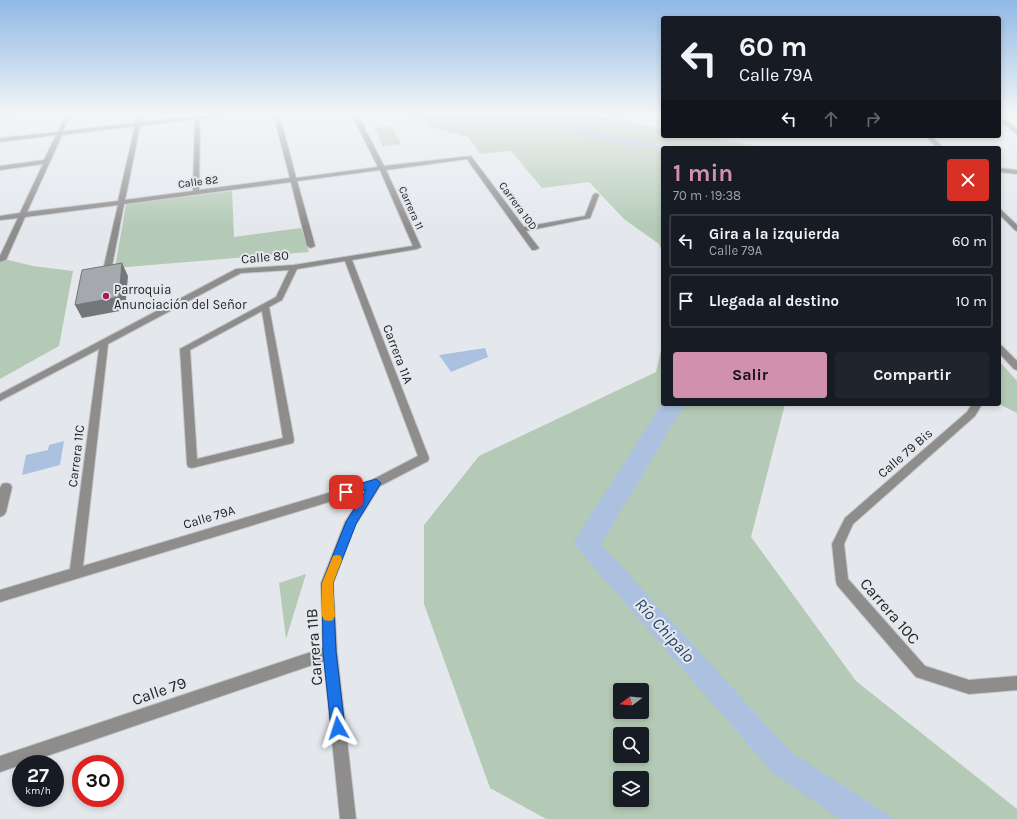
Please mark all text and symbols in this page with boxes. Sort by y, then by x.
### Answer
text: 60 m [739,30,807,63]
icon: left [673,32,725,84]
text: Calle 79A [739,64,813,86]
icon: left [778,108,800,130]
icon: ahead [820,108,842,130]
icon: right [862,108,884,130]
text: 1 min [673,159,733,187]
button: close [947,159,989,201]
street label: Calle 82 [177,173,219,191]
street label: Carrera 10D [496,179,540,233]
street label: Carrera 11 [396,184,426,232]
text: 70 m · 19:38 [673,188,741,203]
text: Gira a la izquierda [709,225,840,243]
icon: left [675,230,697,252]
text: 60 m [952,232,987,250]
text: Calle 79A [709,243,762,258]
street label: Calle 80 [240,247,290,267]
place label: Parroquia Anunciación del Señor [114,282,247,312]
icon: arrive [675,290,697,312]
marker: Parroquia Anunciación del Señor [101,291,111,301]
text: Llegada al destino [709,292,839,310]
text: 10 m [956,292,987,310]
street label: Carrera 11A [380,322,416,386]
button: Salir [673,352,827,398]
button: Compartir [835,352,989,398]
street label: Carrera 11C [65,424,87,488]
street label: Calle 79 Bis [875,425,936,481]
pin [329,475,363,509]
icon: arrive [335,481,357,503]
street label: Calle 79A [181,502,237,532]
street label: Carrera 10C [856,574,924,648]
water label: Río Chipalo [631,594,699,667]
street label: Carrera 11B [302,608,326,686]
street label: Calle 79 [129,673,189,709]
north arrow [613,683,649,719]
map controls [613,683,649,807]
position arrow [317,707,359,749]
button: search [613,727,649,763]
speed limit sign: 30 [72,755,124,807]
text: 27 [27,764,49,787]
button: layers [613,771,649,807]
text: km/h [25,785,51,797]

